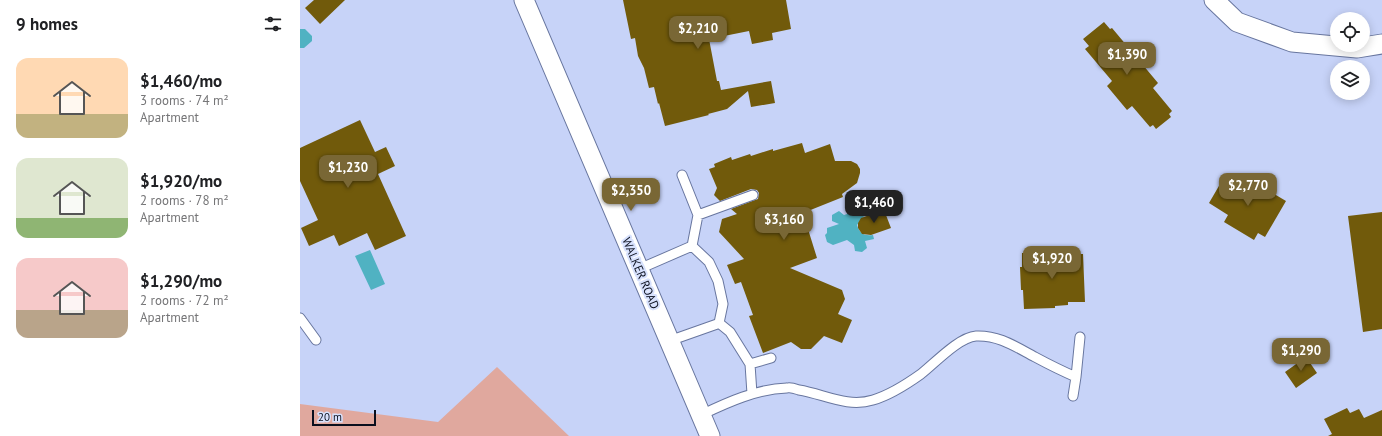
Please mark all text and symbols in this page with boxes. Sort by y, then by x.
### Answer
map controls [1330,12,1370,100]
button: locate [1330,12,1370,52]
text: 9 homes [16,13,78,35]
icon: filters [262,13,284,35]
pin: $2,210 [665,16,731,50]
text: $2,210 [678,20,718,37]
pin: $1,390 [1094,42,1160,76]
text: $1,390 [1107,46,1147,63]
button: layers [1330,60,1370,100]
text: $1,460/mo [140,70,222,92]
icon: home [48,74,96,122]
text: 3 rooms · 74 m² [140,92,229,109]
text: Apartment [140,109,199,126]
pin: $1,230 [315,155,381,189]
text: $1,230 [328,159,368,176]
text: $1,920/mo [140,170,222,192]
pin: $2,770 [1215,173,1281,207]
icon: home [48,174,96,222]
text: $2,770 [1228,177,1268,194]
pin: $2,350 [598,178,664,212]
text: $2,350 [611,182,651,199]
pin: $1,460 [841,190,907,224]
text: 2 rooms · 78 m² [140,192,229,209]
text: $1,460 [854,194,894,211]
pin: $3,160 [751,207,817,241]
text: Apartment [140,209,199,226]
text: $3,160 [764,211,804,228]
street label: WALKER ROAD [619,235,663,311]
pin: $1,920 [1019,246,1085,280]
text: $1,920 [1032,250,1072,267]
text: $1,290/mo [140,270,222,292]
icon: home [48,274,96,322]
text: 2 rooms · 72 m² [140,292,229,309]
text: Apartment [140,309,199,326]
pin: $1,290 [1268,338,1334,372]
text: $1,290 [1281,342,1321,359]
scale bar [312,408,376,427]
text: 20 m [318,410,342,424]

